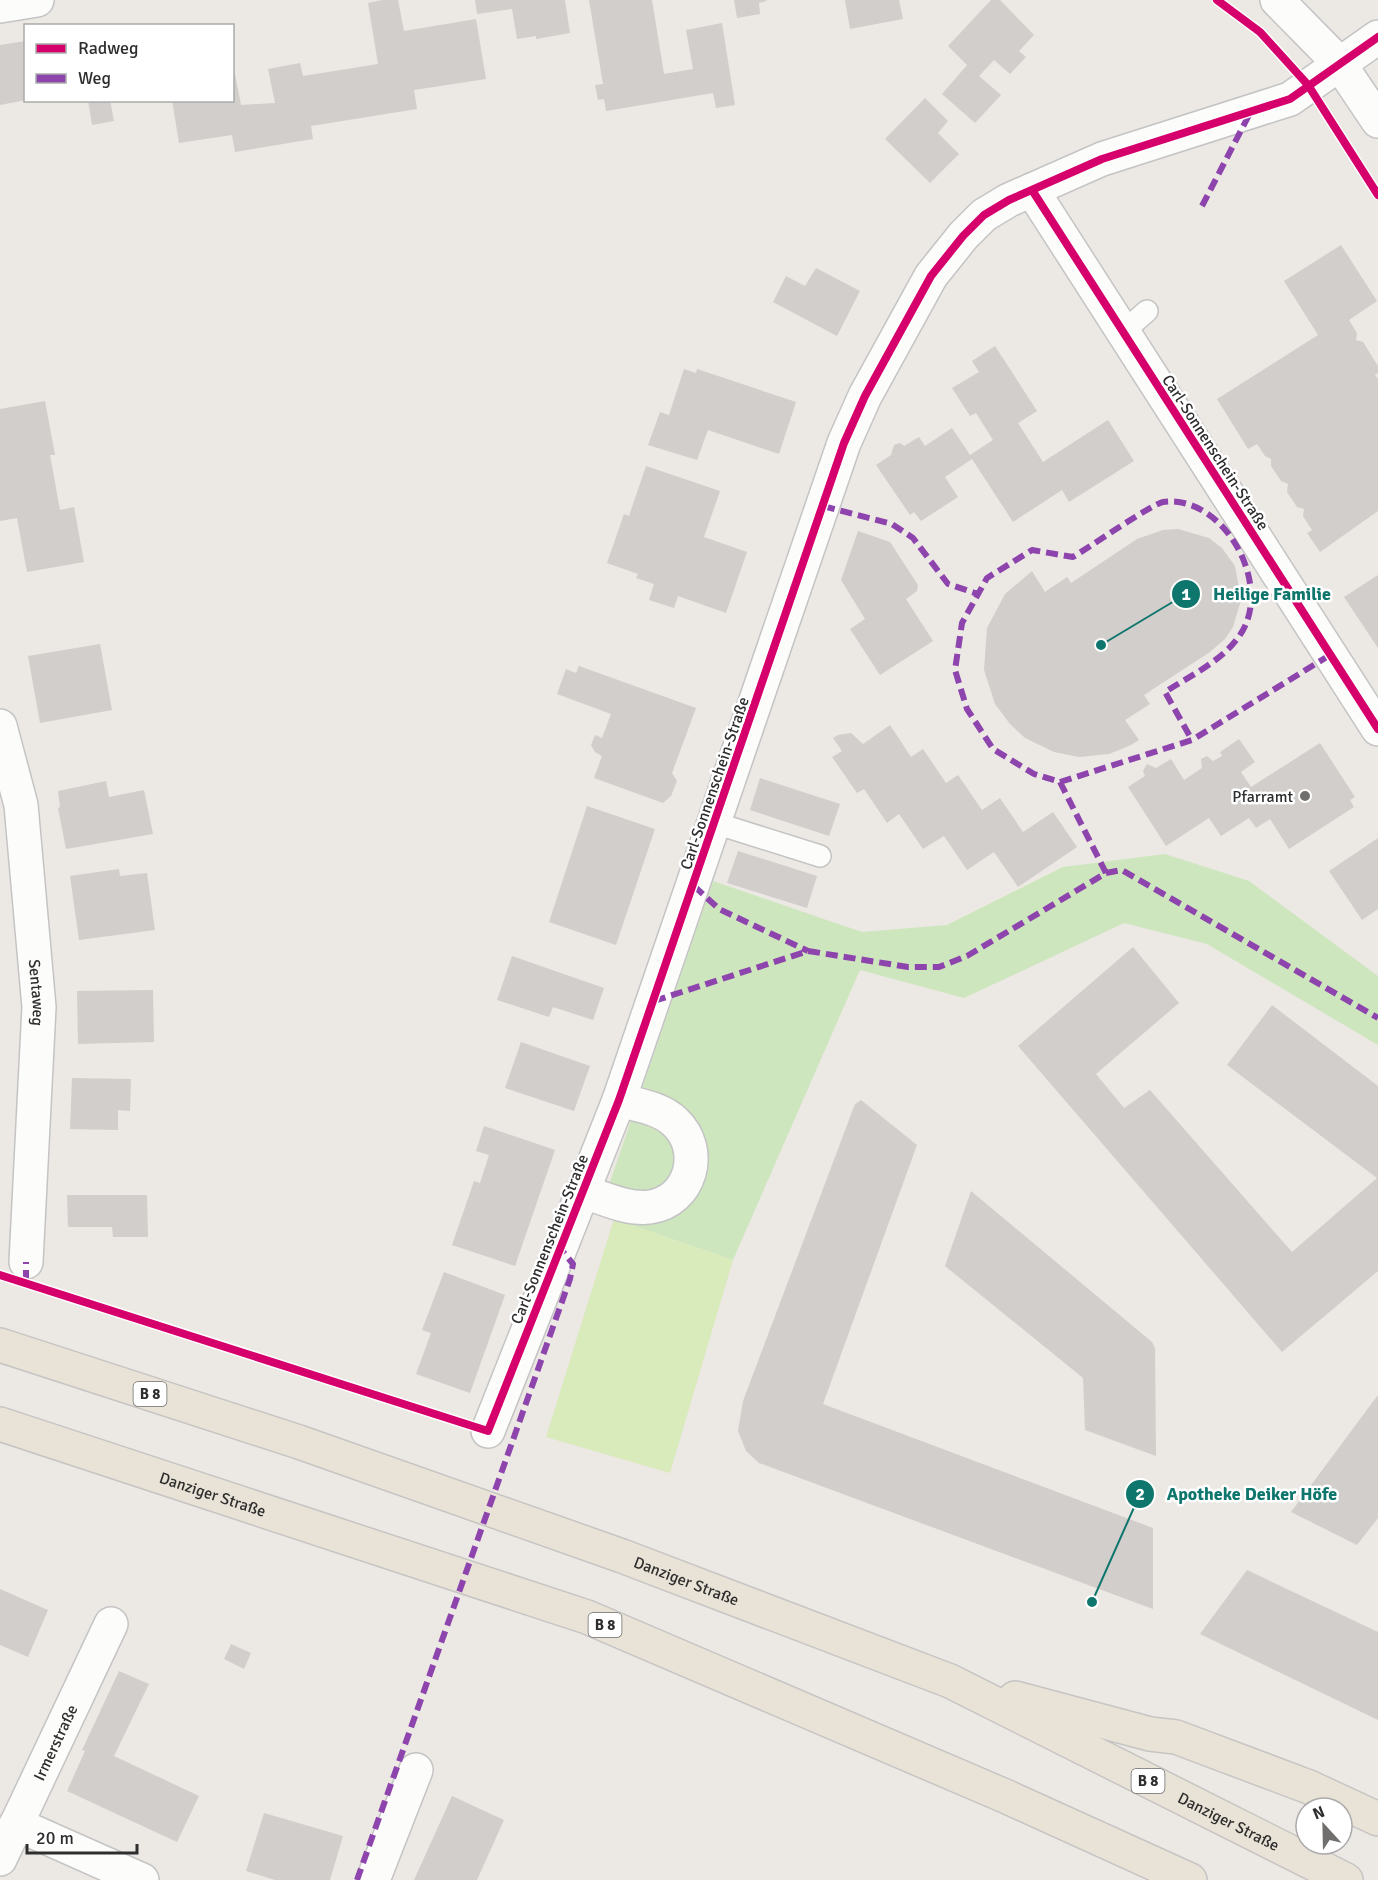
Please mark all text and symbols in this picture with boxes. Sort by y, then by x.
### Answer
legend [24,24,234,102]
text: Radweg [78,37,139,59]
text: Weg [78,67,111,89]
street label: Carl-Sonnenschein-Straße [1157,371,1273,534]
callout: Heilige Familie [1171,576,1343,612]
text: 1 [1181,583,1191,605]
text: Heilige Familie [1213,583,1331,605]
street label: Carl-Sonnenschein-Straße [676,694,754,872]
place label: Pfarramt [1232,787,1293,807]
marker: Pfarramt [1298,789,1312,803]
street label: Sentaweg [24,958,48,1026]
street label: Carl-Sonnenschein-Straße [507,1152,593,1327]
road number: B 8 [134,1382,166,1406]
street label: Danziger Straße [157,1468,268,1522]
callout: Apotheke Deiker Höfe [1125,1476,1349,1512]
text: 2 [1135,1483,1145,1505]
text: Apotheke Deiker Höfe [1167,1483,1337,1505]
street label: Danziger Straße [631,1552,742,1611]
road number: B 8 [588,1613,622,1637]
street label: Irmerstraße [29,1702,83,1784]
road number: B 8 [1132,1769,1164,1793]
street label: Danziger Straße [1174,1788,1282,1856]
north arrow [1294,1796,1354,1856]
text: N [1310,1802,1328,1824]
scale bar [27,1817,136,1855]
text: 20 m [36,1827,74,1849]

